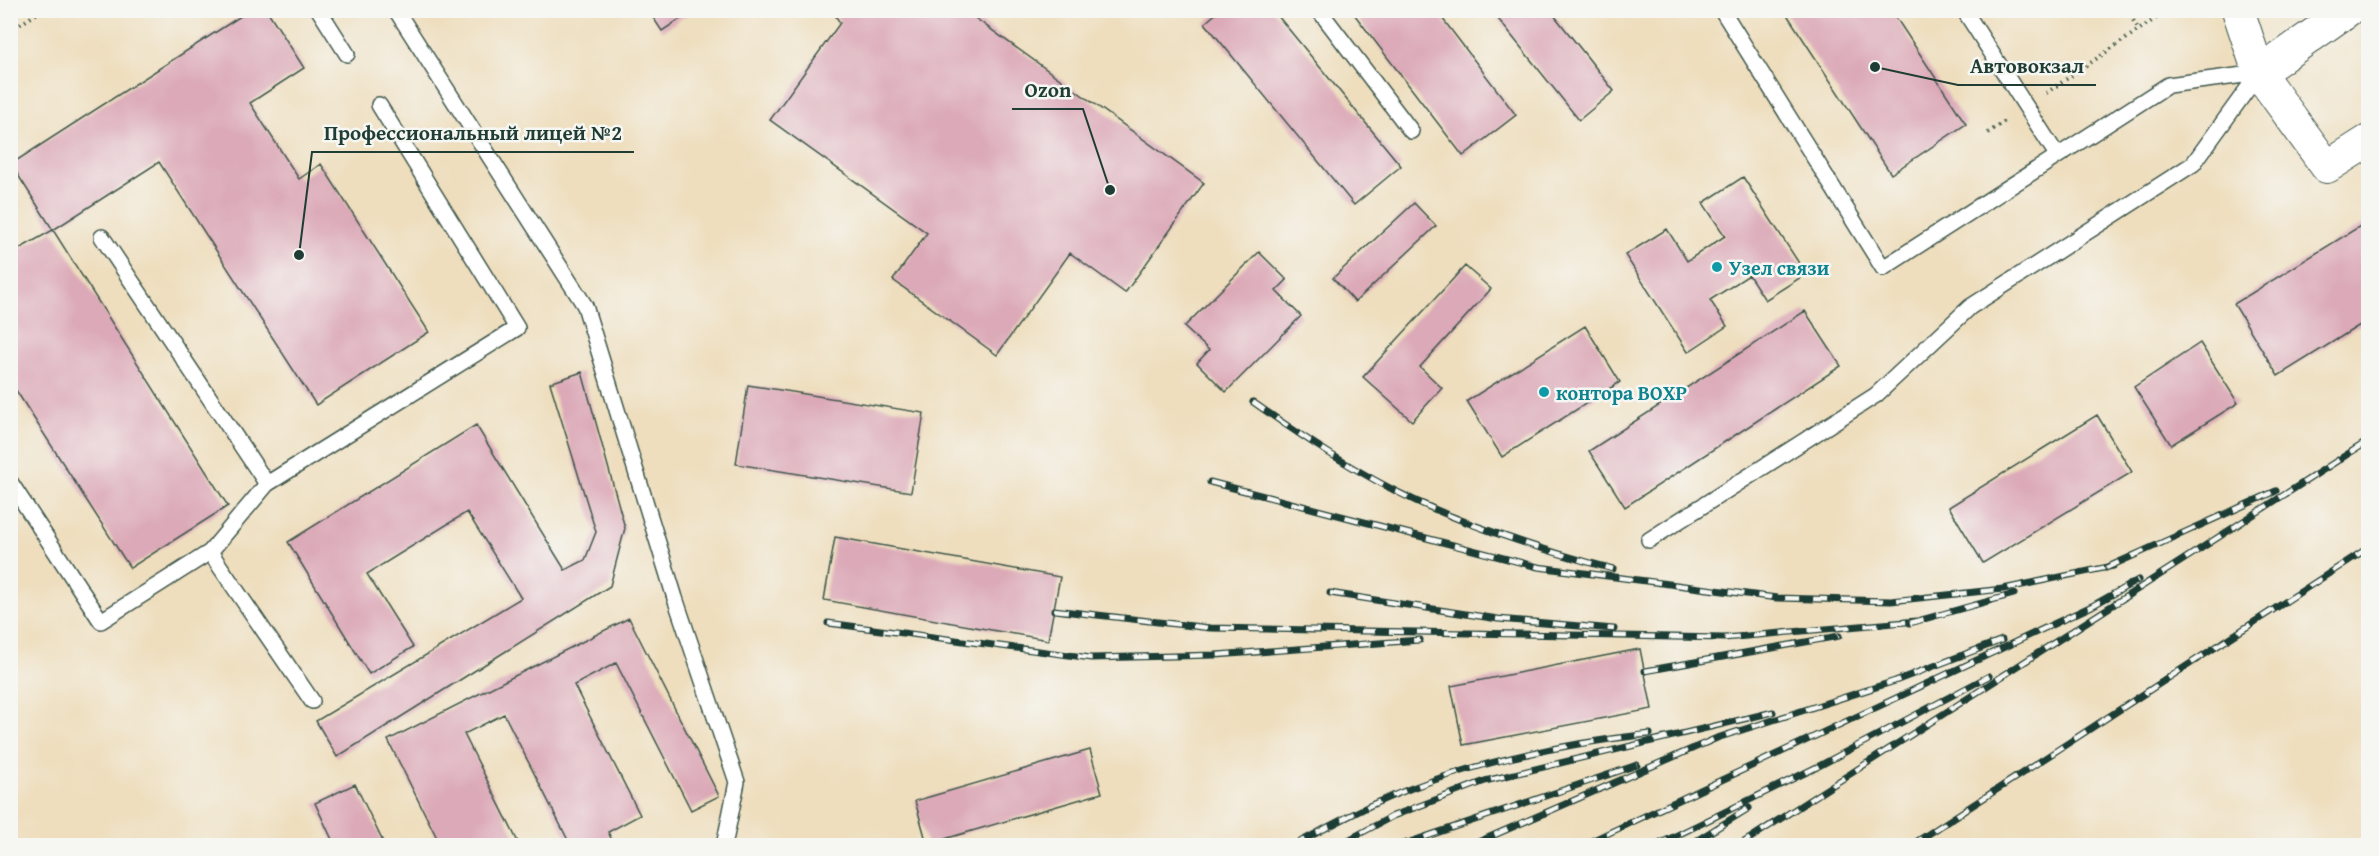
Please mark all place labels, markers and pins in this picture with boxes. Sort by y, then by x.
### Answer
callout: Автовокзал [1958,46,2096,85]
callout: Ozon [1012,70,1083,109]
callout: Профессиональный лицей №2 [312,113,634,152]
place label: Узел связи [1729,253,1830,282]
marker: Узел связи [1710,260,1724,274]
place label: контора ВОХР [1556,378,1687,407]
marker: контора ВОХР [1537,385,1551,399]

